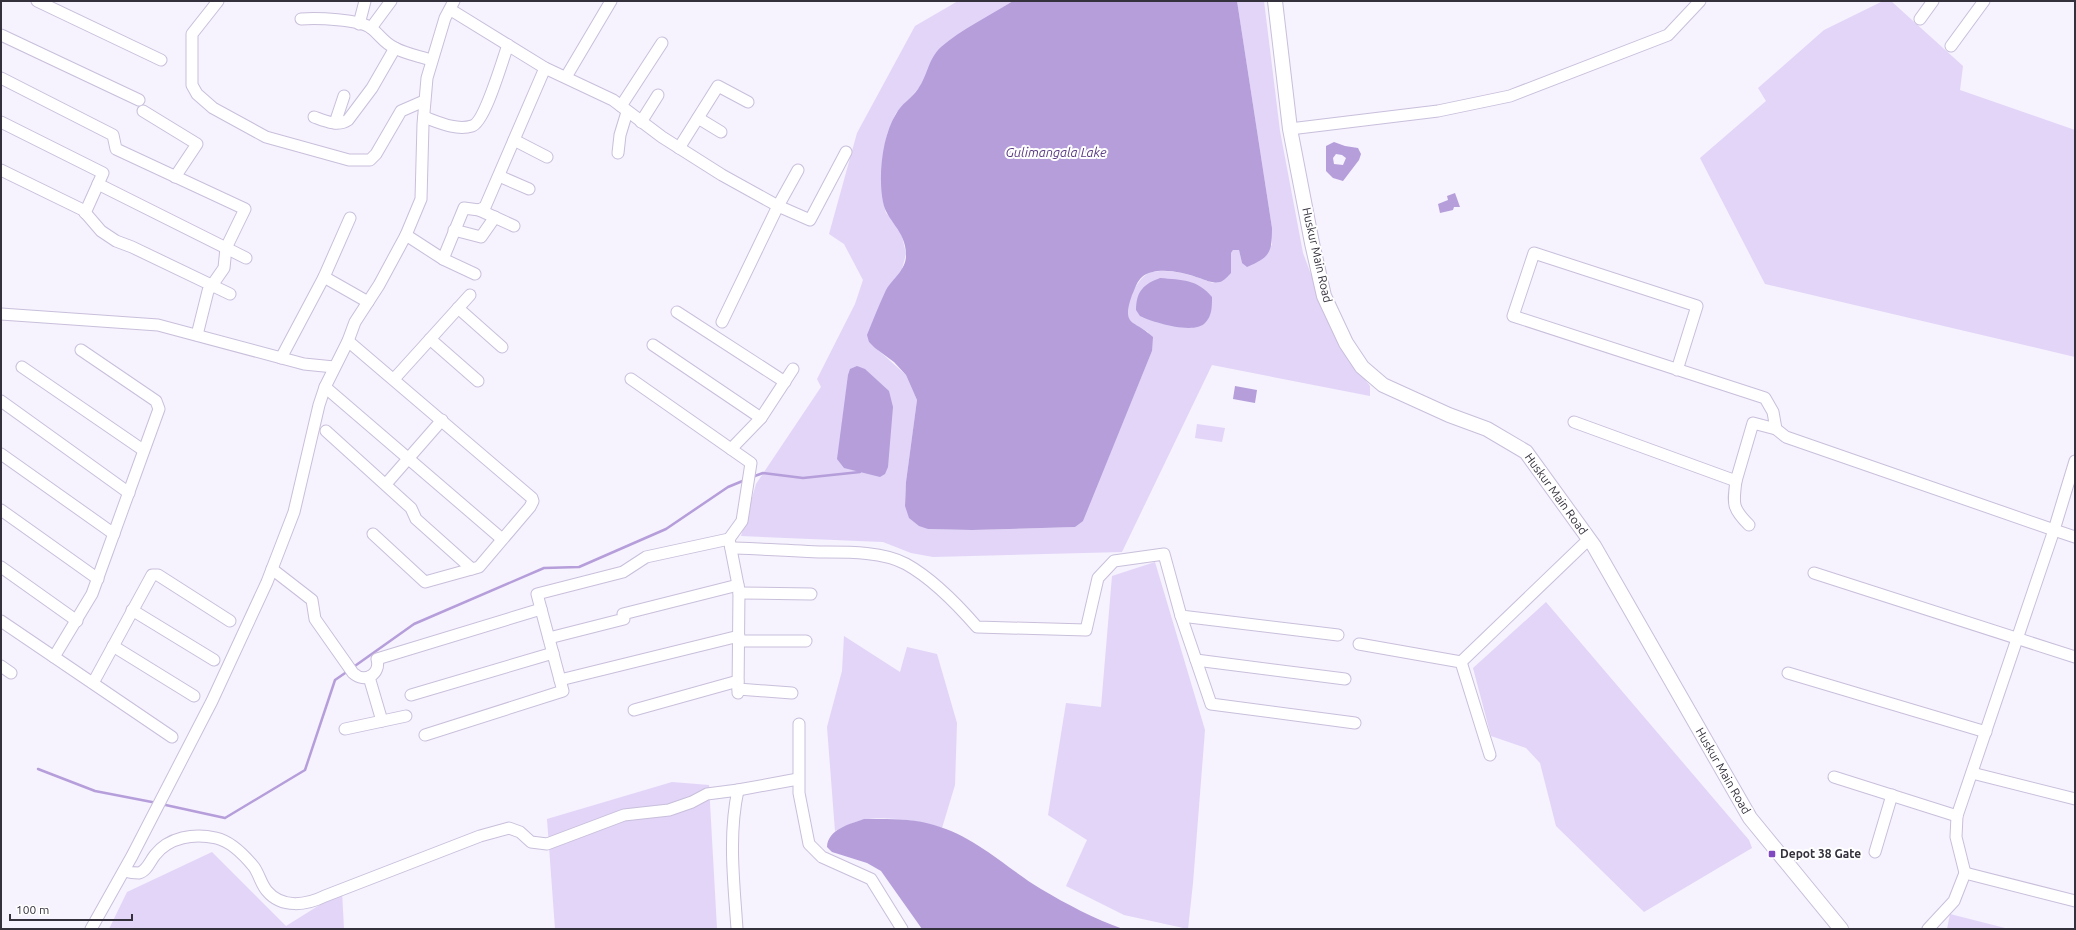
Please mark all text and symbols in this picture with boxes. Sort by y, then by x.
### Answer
water label: Gulimangala Lake [1006,145,1107,159]
street label: Huskur Main Road [1300,206,1335,304]
street label: Huskur Main Road [1523,450,1590,537]
street label: Huskur Main Road [1693,725,1753,816]
place label: Depot 38 Gate [1780,847,1861,860]
marker: Depot 38 Gate [1767,849,1777,859]
scale bar [10,896,132,922]
text: 100 m [16,903,49,916]

